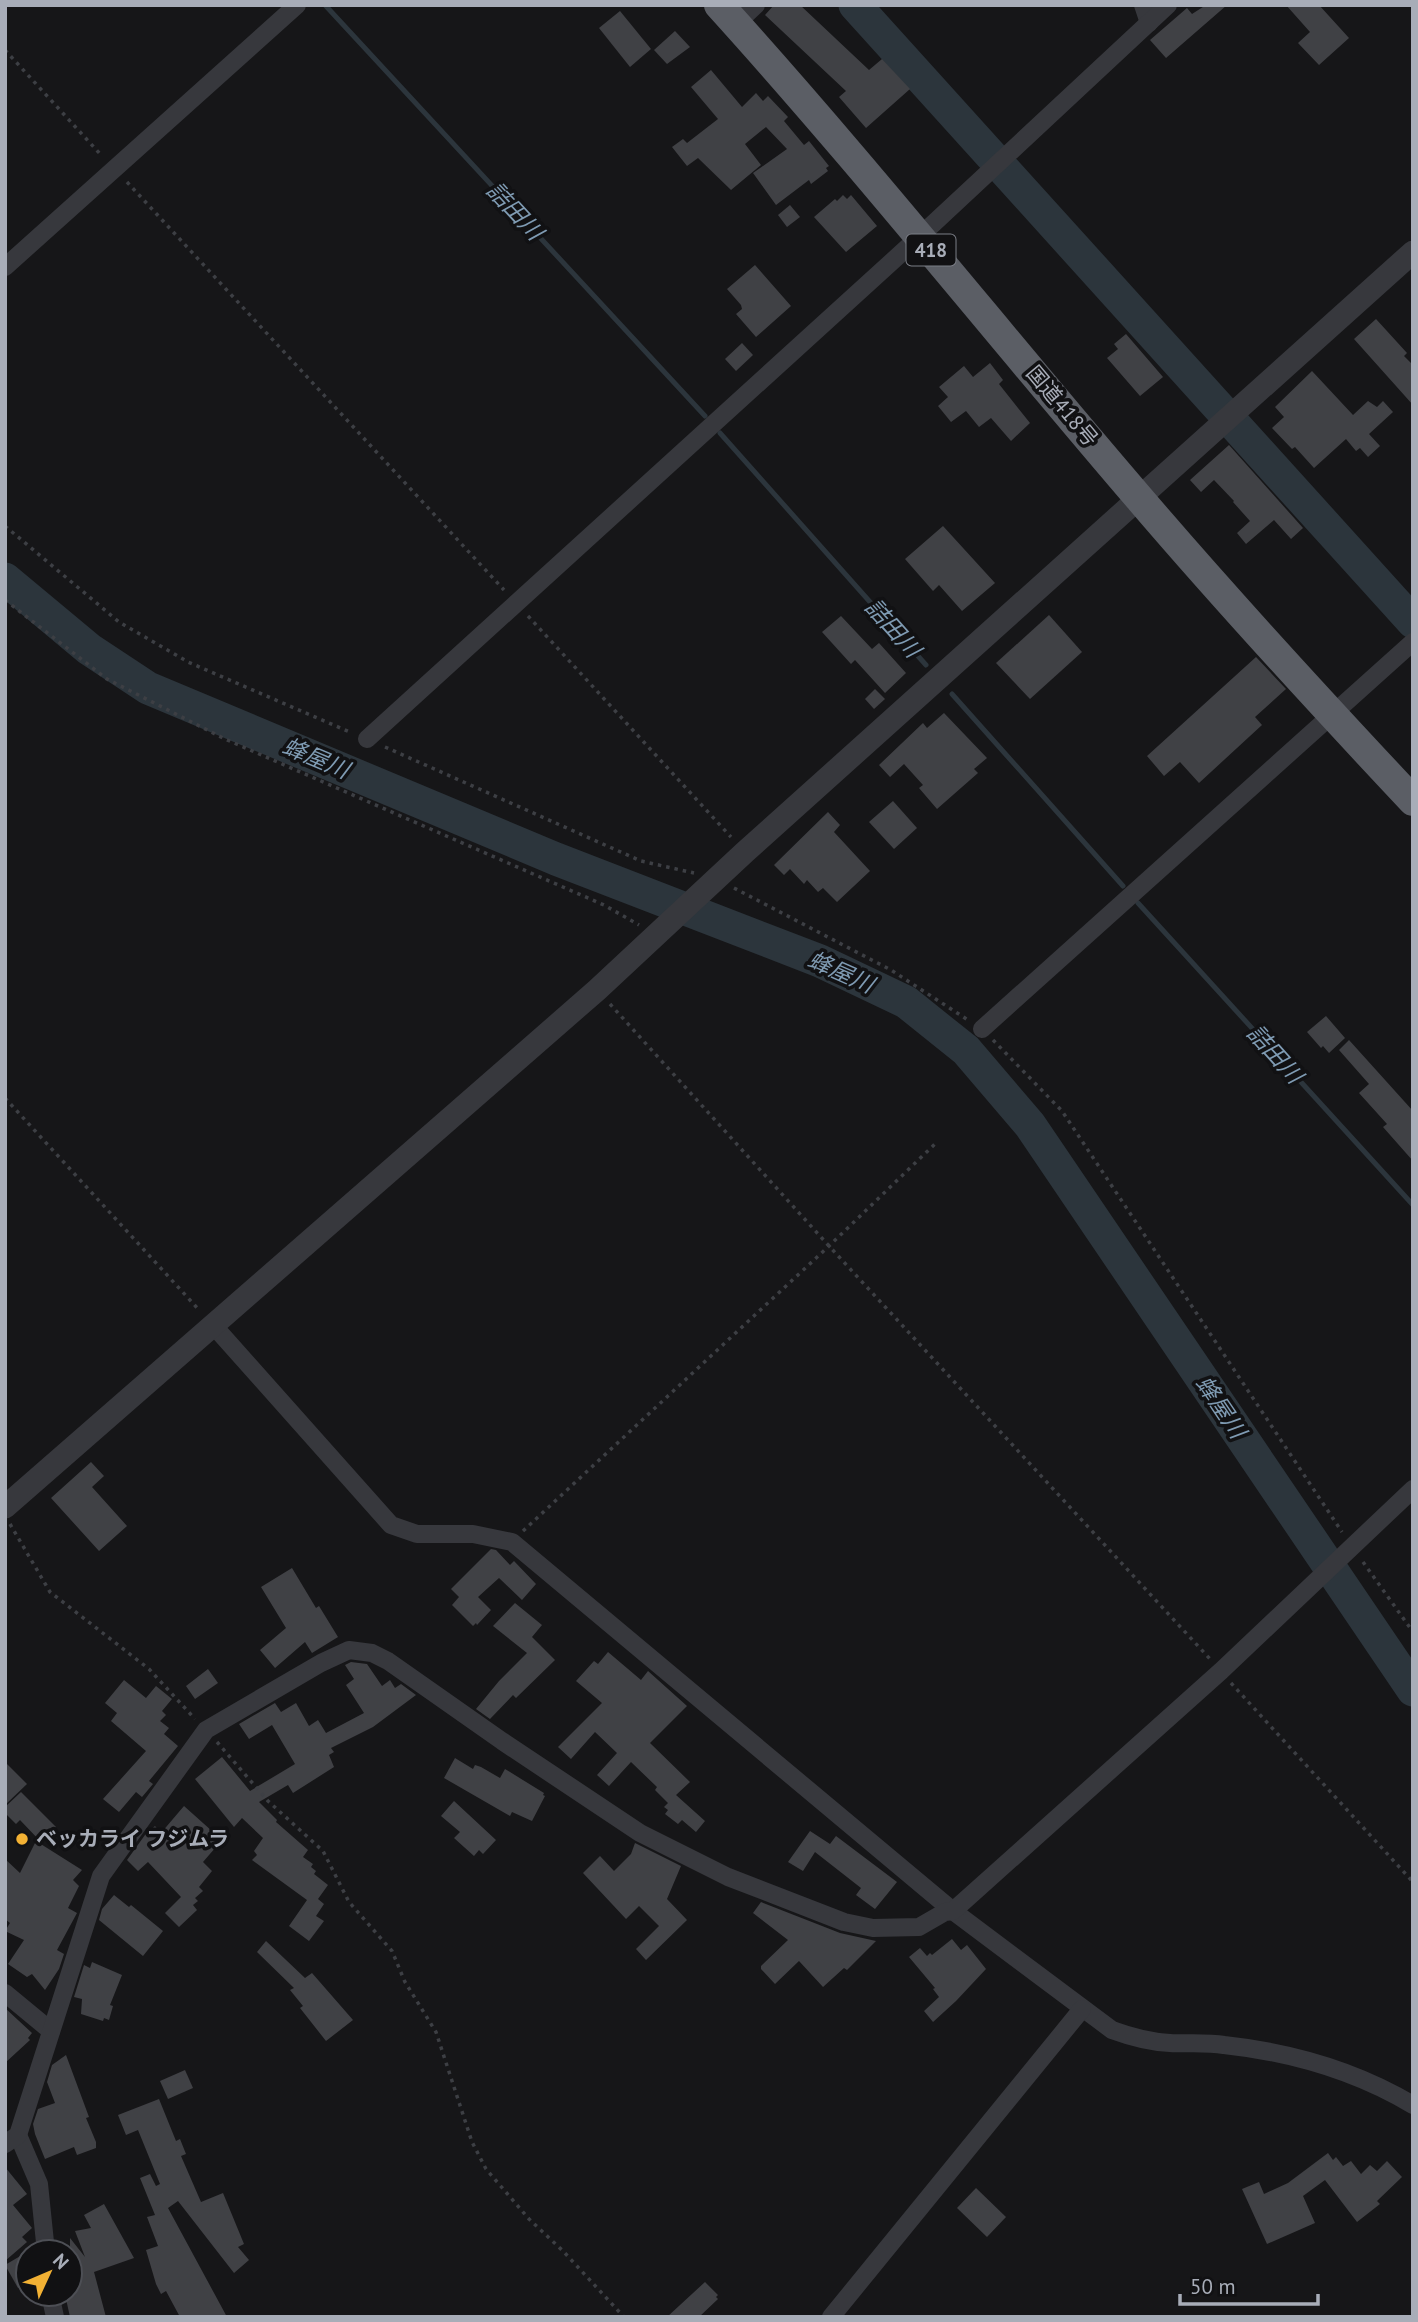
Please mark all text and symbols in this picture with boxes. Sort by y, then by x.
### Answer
water label: 詰田川 [481,176,552,248]
road number: 418 [906,234,956,266]
street label: 国道418号 [1021,360,1104,452]
water label: 詰田川 [860,592,929,665]
water label: 蜂屋川 [279,731,356,786]
water label: 蜂屋川 [804,944,881,1000]
water label: 詰田川 [1242,1018,1311,1091]
water label: 蜂屋川 [1190,1370,1254,1446]
place label: ベッカライ フジムラ [36,1825,229,1852]
marker: ベッカライ フジムラ [14,1831,30,1847]
north arrow [14,2238,84,2308]
text: N [48,2248,74,2274]
scale bar [1180,2262,1318,2306]
text: 50 m [1190,2273,1236,2300]

